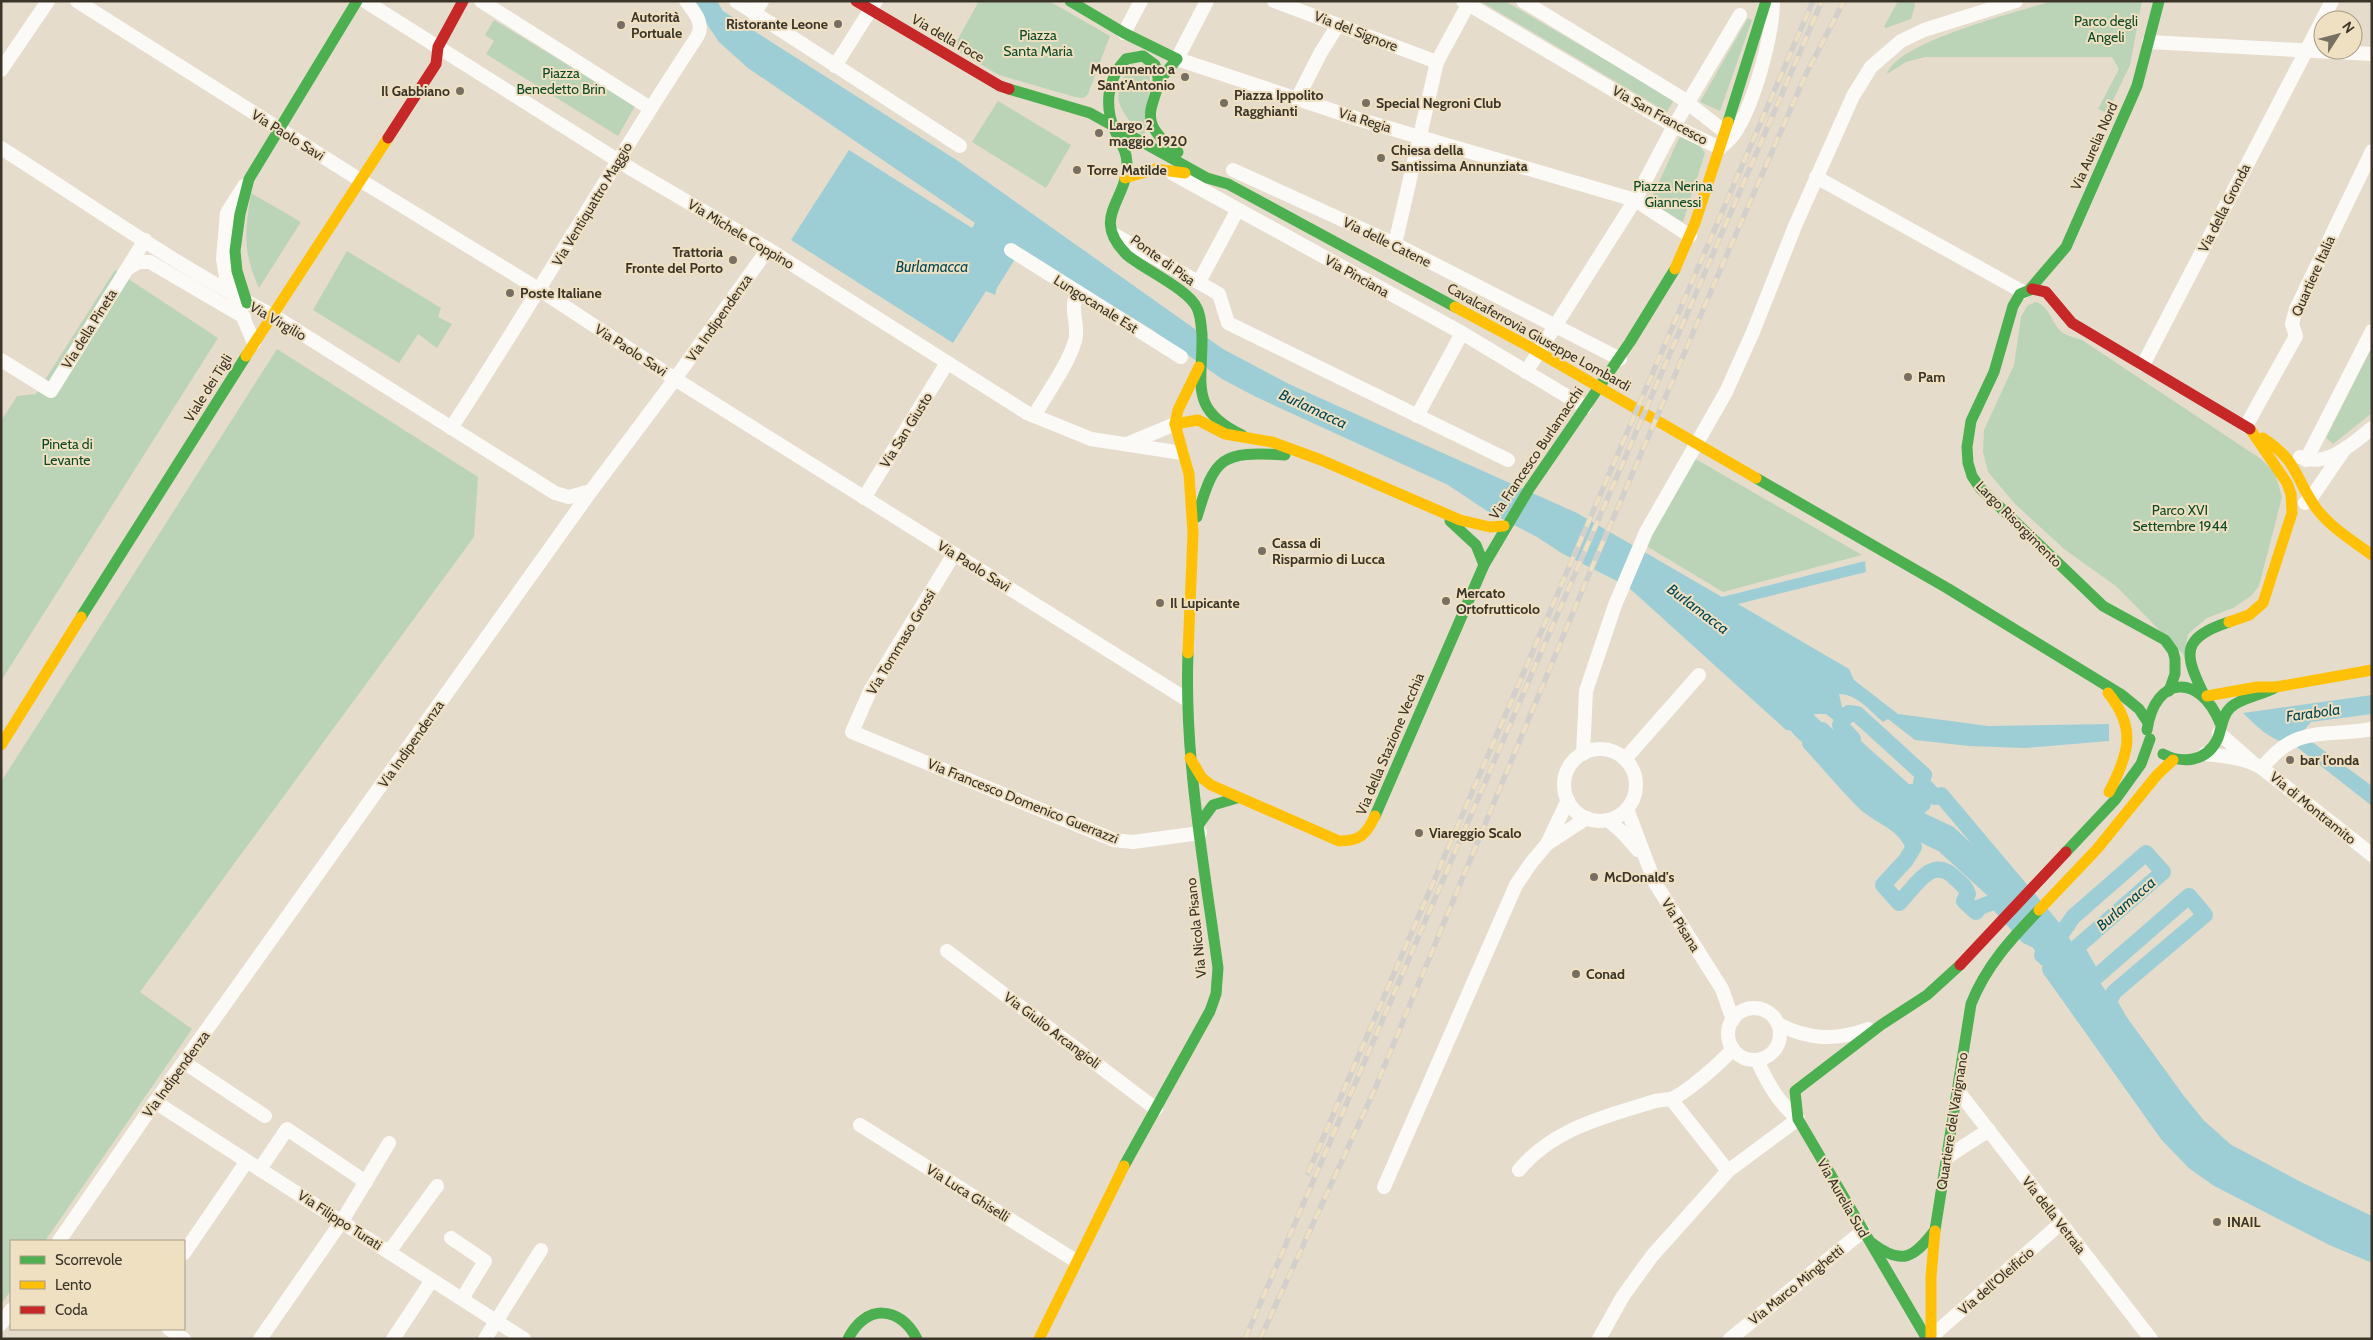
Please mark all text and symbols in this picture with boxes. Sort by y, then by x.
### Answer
street label: Via del Signore [1312,7,1400,55]
place label: Autorità Portuale [631,8,682,42]
street label: Via della Foce [908,10,988,66]
north arrow [2313,10,2363,60]
park label: Parco degli Angeli [2074,12,2138,46]
place label: Ristorante Leone [726,15,828,33]
marker: Ristorante Leone [832,18,844,30]
text: N [2338,18,2359,37]
marker: Autorità Portuale [615,19,627,31]
park label: Piazza Santa Maria [1003,26,1073,60]
place label: Monumento a Sant'Antonio [1090,60,1175,94]
park label: Piazza Benedetto Brin [516,64,606,98]
marker: Monumento a Sant'Antonio [1179,71,1191,83]
street label: Via San Francesco [1609,81,1711,149]
place label: Il Gabbiano [381,82,450,100]
marker: Il Gabbiano [454,85,466,97]
place label: Piazza Ippolito Ragghianti [1234,86,1324,120]
place label: Special Negroni Club [1376,94,1501,112]
marker: Piazza Ippolito Ragghianti [1218,97,1230,109]
marker: Special Negroni Club [1360,97,1372,109]
street label: Via Aurelia Nord [2067,99,2121,193]
street label: Via Regia [1336,103,1394,137]
street label: Via Paolo Savi [248,105,328,165]
place label: Largo 2 maggio 1920 [1109,116,1187,150]
marker: Largo 2 maggio 1920 [1093,127,1105,139]
street label: Via Ventiquattro Maggio [548,139,636,269]
place label: Chiesa della Santissima Annunziata [1391,141,1528,175]
marker: Chiesa della Santissima Annunziata [1375,152,1387,164]
street label: Via della Gronda [2194,160,2254,255]
place label: Torre Matilde [1087,161,1167,179]
marker: Torre Matilde [1071,164,1083,176]
park label: Piazza Nerina Giannessi [1633,177,1713,211]
street label: Via Michele Coppino [684,195,798,273]
street label: Via delle Catene [1340,213,1434,271]
street label: Ponte di Pisa [1127,231,1199,290]
street label: Quartiere Italia [2287,233,2339,319]
place label: Trattoria Fronte del Porto [625,243,723,277]
street label: Via Pinciana [1321,251,1393,301]
marker: Trattoria Fronte del Porto [727,254,739,266]
water label: Burlamacca [896,258,968,276]
street label: Via Indipendenza [682,270,756,365]
street label: Lungocanale Est [1050,271,1142,337]
street label: Cavalcaferrovia Giuseppe Lombardi [1444,279,1634,395]
place label: Poste Italiane [520,284,602,302]
street label: Via della Pineta [57,286,121,372]
marker: Poste Italiane [504,287,516,299]
street label: Via Virgilio [246,298,310,345]
street label: Via Paolo Savi [591,320,671,380]
street label: Viale dei Tigli [180,351,236,425]
place label: Pam [1918,368,1945,386]
marker: Pam [1902,371,1914,383]
street label: Via Francesco Burlamacchi [1485,383,1587,523]
water label: Burlamacca [1276,386,1350,432]
street label: Via San Giusto [876,389,936,471]
park label: Pineta di Levante [41,435,93,469]
street label: Largo Risorgimento [1972,477,2066,571]
park label: Parco XVI Settembre 1944 [2132,501,2228,535]
place label: Cassa di Risparmio di Lucca [1272,534,1385,568]
street label: Via Paolo Savi [934,536,1014,596]
marker: Cassa di Risparmio di Lucca [1256,545,1268,557]
water label: Burlamacca [1664,580,1732,638]
place label: Mercato Ortofrutticolo [1456,584,1540,618]
street label: Via Tommaso Grossi [862,586,940,698]
place label: Il Lupicante [1170,594,1240,612]
marker: Mercato Ortofrutticolo [1440,595,1452,607]
marker: Il Lupicante [1154,597,1166,609]
street label: Via della Stazione Vecchia [1352,670,1428,818]
street label: Via Indipendenza [374,696,448,791]
water label: Farabola [2285,700,2341,726]
place label: bar l'onda [2300,751,2359,769]
street label: Via Francesco Domenico Guerrazzi [925,754,1121,848]
marker: bar l'onda [2284,754,2296,766]
street label: Via di Montramito [2266,768,2360,848]
place label: Viareggio Scalo [1429,824,1522,842]
marker: Viareggio Scalo [1413,827,1425,839]
place label: McDonald's [1604,868,1674,886]
marker: McDonald's [1588,871,1600,883]
water label: Burlamacca [2093,873,2159,935]
street label: Via Nicola Pisano [1182,877,1210,979]
street label: Via Pisana [1657,895,1705,955]
place label: Conad [1586,965,1625,983]
marker: Conad [1570,968,1582,980]
street label: Via Giulio Arcangioli [1000,988,1104,1072]
street label: Via Indipendenza [138,1027,214,1121]
street label: Quartiere del Varignano [1932,1051,1972,1191]
street label: Via Aurelia Sud [1813,1155,1873,1241]
street label: Via Luca Ghiselli [923,1160,1013,1226]
street label: Via della Vetraia [2018,1173,2090,1258]
street label: Via Filippo Turati [294,1186,386,1254]
place label: INAIL [2227,1213,2261,1231]
marker: INAIL [2211,1216,2223,1228]
legend [10,1240,185,1330]
street label: Via Marco Minghetti [1745,1241,1847,1329]
street label: Via dell'Oleificio [1954,1243,2038,1319]
text: Scorrevole [55,1251,123,1269]
text: Lento [55,1276,92,1294]
text: Coda [55,1301,89,1319]

